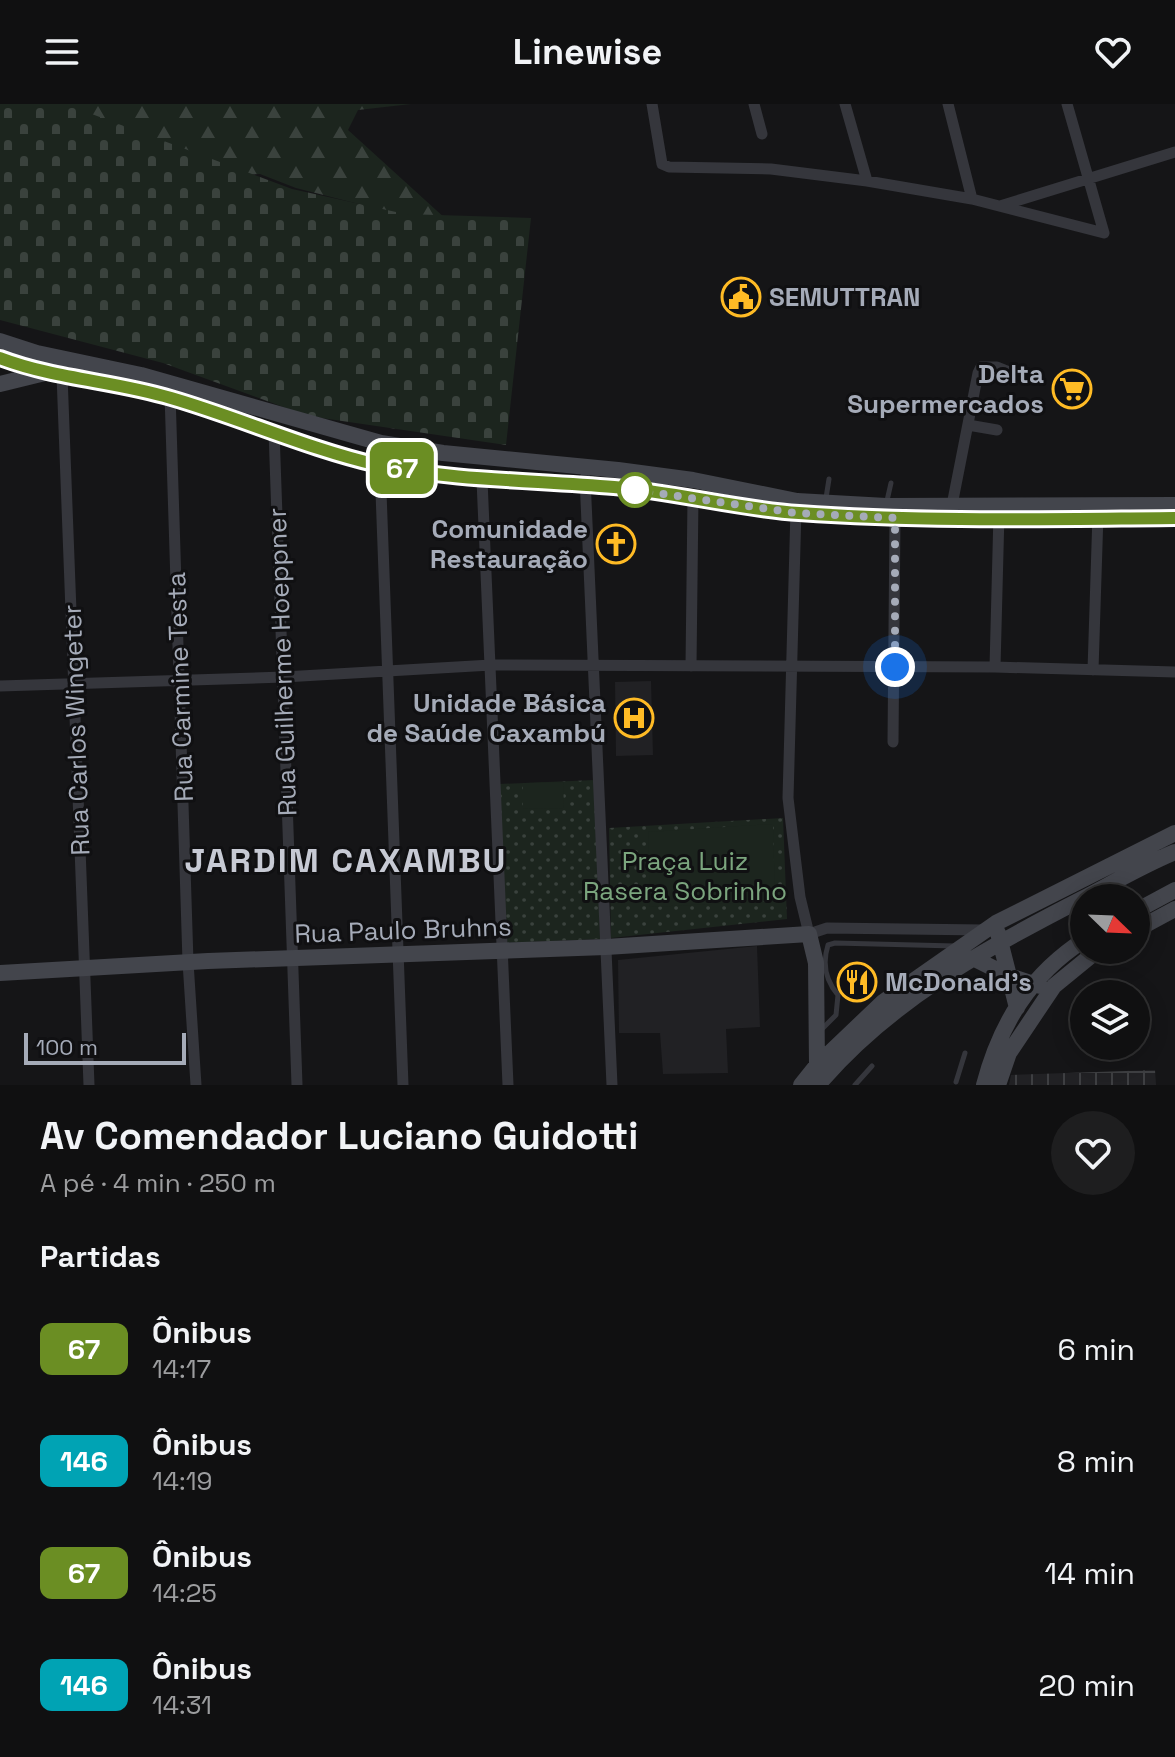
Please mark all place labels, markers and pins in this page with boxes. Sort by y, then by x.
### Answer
public building icon: SEMUTTRAN [720,276,762,318]
place label: SEMUTTRAN [769,280,920,314]
place label: Delta Supermercados [847,357,1044,421]
supermarket icon: Delta Supermercados [1051,368,1093,410]
unlabelled marker [618,473,652,507]
place label: Comunidade Restauração [430,512,588,576]
church icon: Comunidade Restauração [595,523,637,565]
place label: Unidade Básica de Saúde Caxambú [366,686,606,750]
hospital icon: Unidade Básica de Saúde Caxambú [613,697,655,739]
restaurant icon: McDonald's [836,961,878,1003]
place label: McDonald's [885,965,1032,999]

